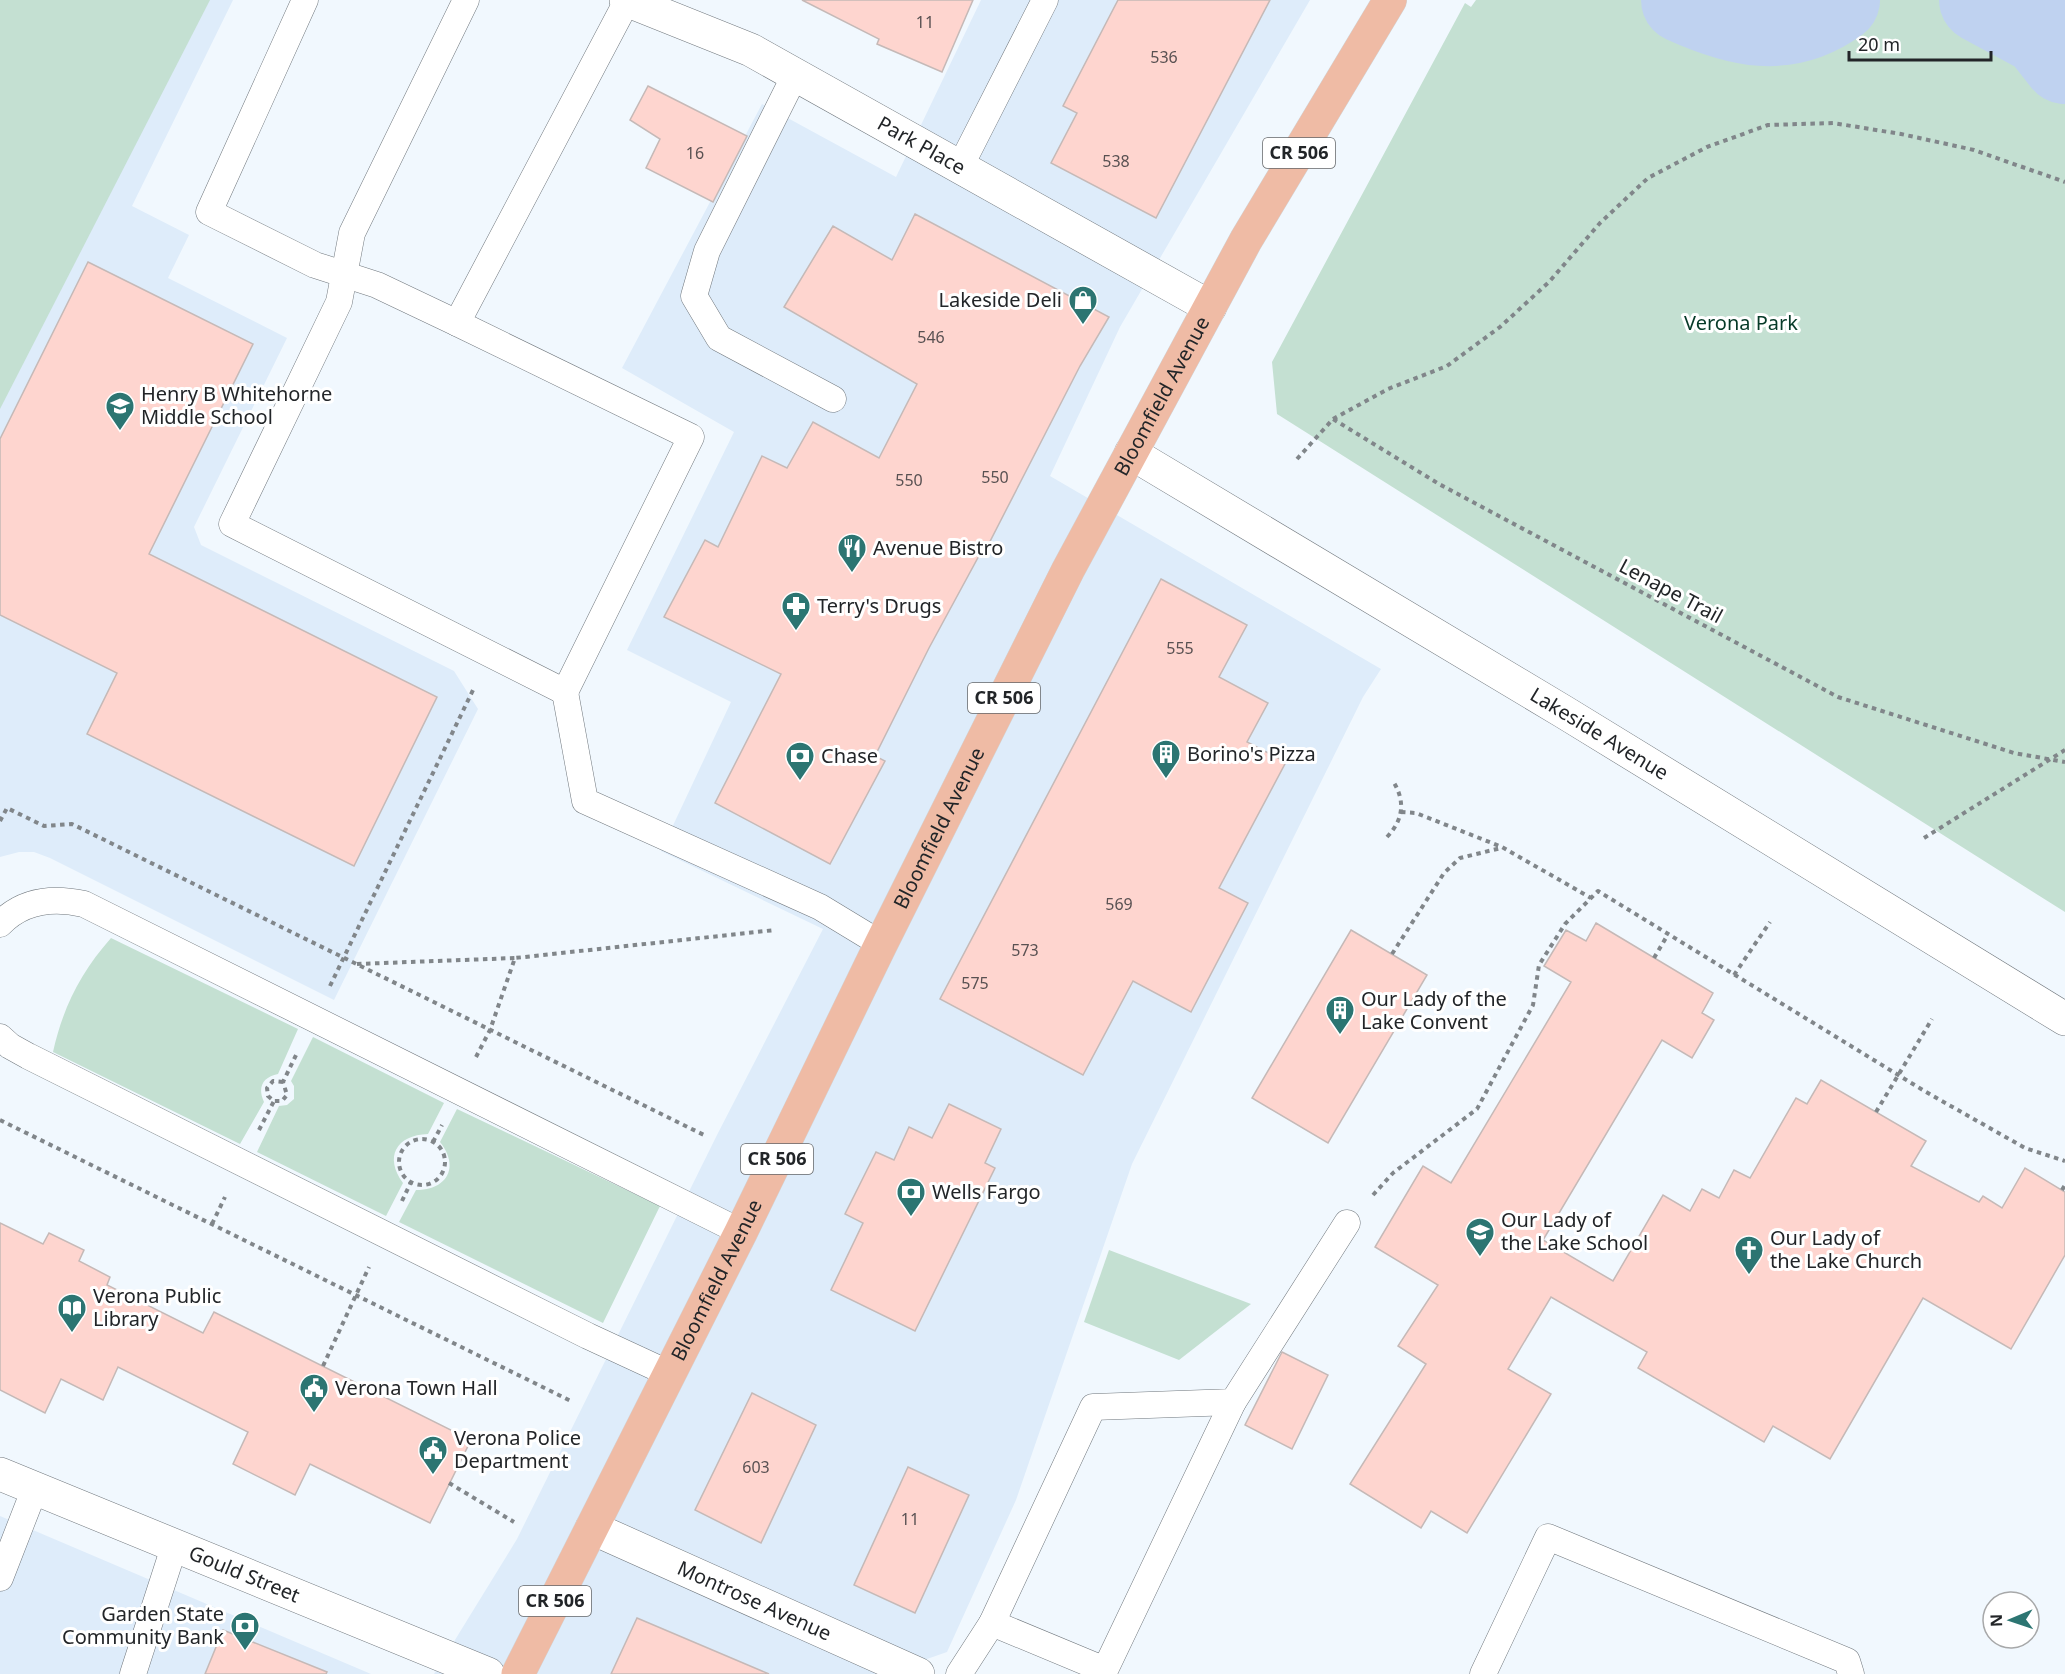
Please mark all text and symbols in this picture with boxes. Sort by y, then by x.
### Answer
house number: 11 [916,11,934,33]
scale bar [1849,24,1992,62]
text: 20 m [1858,32,1900,56]
house number: 536 [1150,46,1178,68]
street label: Park Place [873,110,971,180]
road number: CR 506 [1263,138,1335,168]
house number: 16 [686,142,704,164]
house number: 538 [1102,150,1130,172]
shop icon: Lakeside Deli [1067,284,1099,326]
place label: Lakeside Deli [939,286,1062,313]
park label: Verona Park [1684,309,1798,336]
street label: Bloomfield Avenue [1107,311,1215,480]
house number: 546 [917,326,945,348]
place label: Henry B Whitehorne Middle School [141,380,332,430]
school or university icon: Henry B Whitehorne Middle School [104,390,136,432]
house number: 550 [981,466,1009,488]
house number: 550 [895,469,923,491]
restaurant icon: Avenue Bistro [836,532,868,574]
place label: Avenue Bistro [873,534,1003,561]
street label: Lenape Trail [1615,552,1728,629]
pharmacy icon: Terry's Drugs [780,590,812,632]
place label: Terry's Drugs [817,592,941,619]
house number: 555 [1166,637,1194,659]
street label: Lakeside Avenue [1525,681,1674,786]
road number: CR 506 [968,683,1040,713]
building icon: Borino's Pizza [1150,738,1182,780]
bank icon: Chase [784,740,816,782]
place label: Borino's Pizza [1187,740,1316,767]
place label: Chase [821,742,878,769]
street label: Bloomfield Avenue [887,742,990,913]
house number: 569 [1105,893,1133,915]
house number: 573 [1011,939,1039,961]
house number: 575 [961,972,989,994]
place label: Our Lady of the Lake Convent [1361,985,1507,1035]
building icon: Our Lady of the Lake Convent [1324,994,1356,1036]
road number: CR 506 [741,1144,813,1174]
bank icon: Wells Fargo [895,1176,927,1218]
place label: Wells Fargo [932,1178,1041,1205]
street label: Bloomfield Avenue [664,1195,768,1365]
place label: Our Lady of the Lake School [1501,1206,1648,1256]
school or university icon: Our Lady of the Lake School [1464,1216,1496,1258]
place label: Our Lady of the Lake Church [1770,1224,1922,1274]
church icon: Our Lady of the Lake Church [1733,1234,1765,1276]
place label: Verona Public Library [93,1282,221,1332]
library icon: Verona Public Library [56,1292,88,1334]
public building icon: Verona Town Hall [298,1372,330,1414]
place label: Verona Town Hall [335,1374,498,1401]
place label: Verona Police Department [454,1424,581,1474]
public building icon: Verona Police Department [417,1434,449,1476]
house number: 603 [742,1456,770,1478]
house number: 11 [901,1508,919,1530]
street label: Gould Street [185,1539,304,1608]
street label: Montrose Avenue [673,1554,836,1647]
road number: CR 506 [519,1586,591,1616]
north arrow [1981,1590,2041,1650]
place label: Garden State Community Bank [62,1600,224,1650]
bank icon: Garden State Community Bank [229,1610,261,1652]
text: N [1985,1614,2007,1627]

